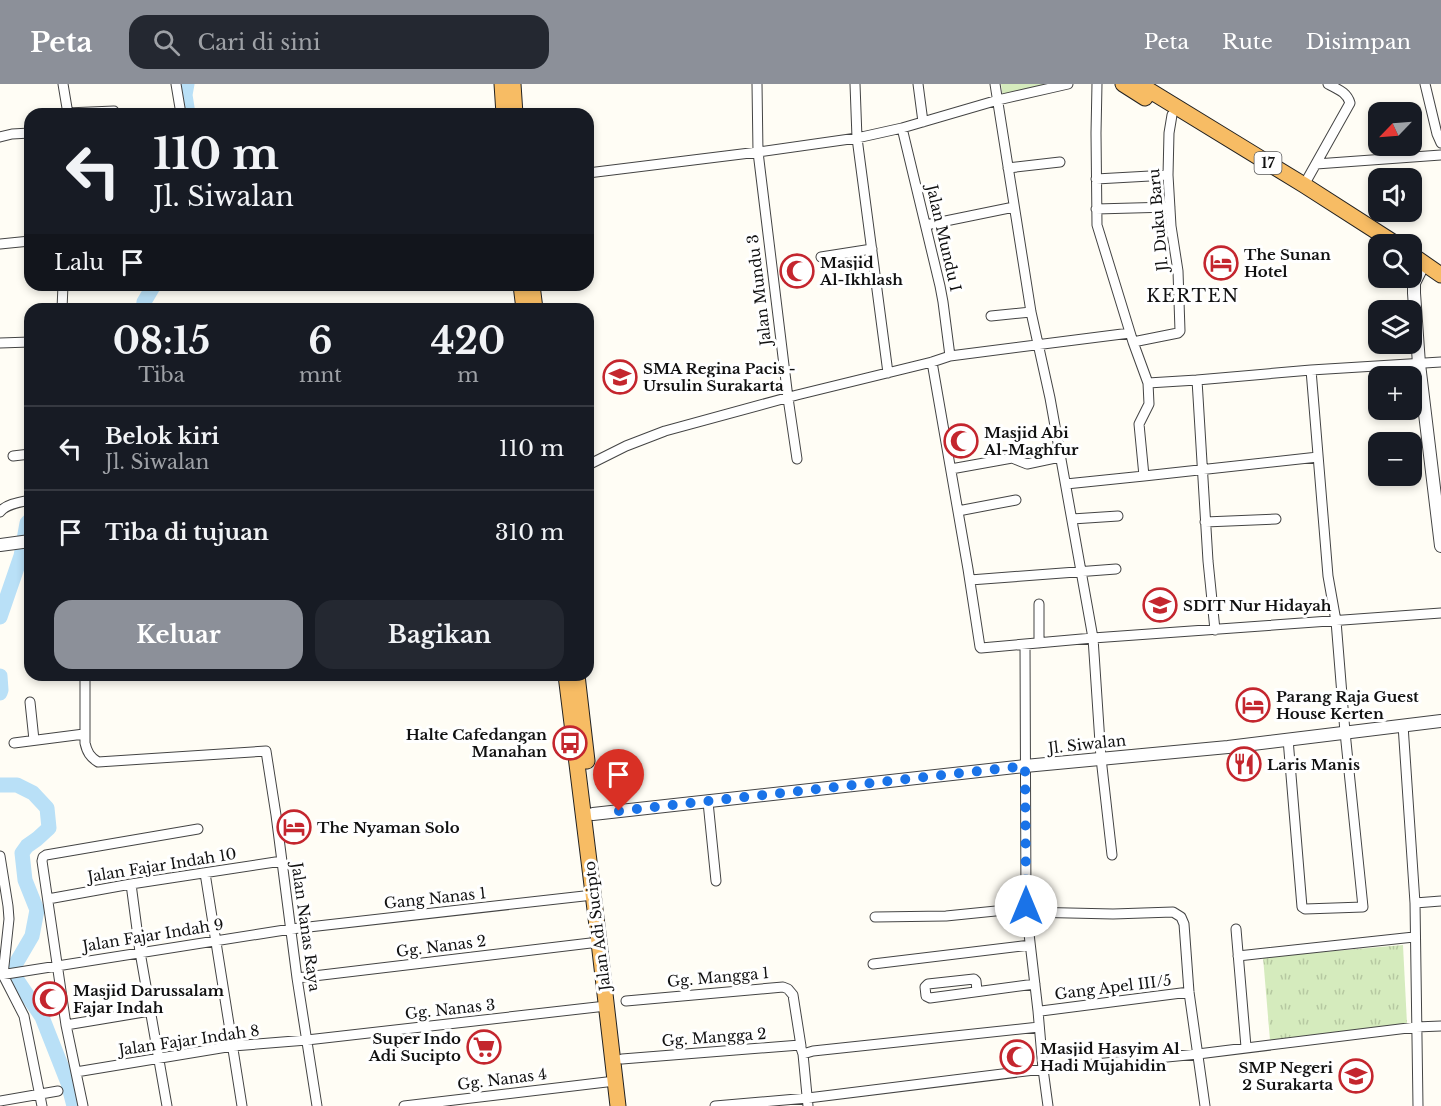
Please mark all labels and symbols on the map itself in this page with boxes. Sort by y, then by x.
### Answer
north arrow [1368,102,1422,156]
road number: 17 [1254,152,1282,174]
street label: Jl. Duku Baru [1144,168,1172,274]
street label: Jalan Mundu I [922,181,965,293]
street label: Jalan Mundu 3 [743,233,775,349]
hotel icon: The Sunan Hotel [1203,245,1239,281]
place label: The Sunan Hotel [1244,245,1331,281]
mosque icon: Masjid Al-Ikhlash [779,253,815,289]
place label: Masjid Al-Ikhlash [819,253,903,289]
district label: KERTEN [1146,285,1240,307]
school or university icon: SMA Regina Pacis - Ursulin Surakarta [602,359,638,395]
place label: SMA Regina Pacis - Ursulin Surakarta [643,359,796,395]
mosque icon: Masjid Abi Al-Maghfur [943,423,979,459]
place label: Masjid Abi Al-Maghfur [983,423,1079,459]
school or university icon: SDIT Nur Hidayah [1142,587,1178,623]
place label: SDIT Nur Hidayah [1183,596,1332,615]
hotel icon: Parang Raja Guest House Kerten [1235,687,1271,723]
place label: Parang Raja Guest House Kerten [1276,687,1419,723]
place label: Halte Cafedangan Manahan [406,725,547,761]
bus stop icon: Halte Cafedangan Manahan [552,725,588,761]
street label: Jl. Siwalan [1045,730,1127,758]
restaurant icon: Laris Manis [1226,746,1262,782]
pin [593,749,644,811]
place label: Laris Manis [1267,755,1360,774]
hotel icon: The Nyaman Solo [276,809,312,845]
place label: The Nyaman Solo [317,818,460,837]
street label: Jalan Fajar Indah 10 [84,844,238,886]
street label: Jalan Nanas Raya [287,859,325,993]
street label: Jalan Adi Sucipto [580,860,615,994]
position arrow [994,874,1058,938]
street label: Gang Nanas 1 [383,883,487,913]
street label: Jalan Fajar Indah 9 [79,914,225,956]
street label: Gg. Nanas 2 [395,931,487,961]
street label: Gg. Mangga 1 [666,963,770,991]
street label: Gang Apel III/5 [1053,970,1173,1004]
mosque icon: Masjid Darussalam Fajar Indah [32,981,68,1017]
place label: Masjid Darussalam Fajar Indah [73,981,224,1017]
street label: Gg. Nanas 3 [404,995,496,1023]
street label: Jalan Fajar Indah 8 [115,1021,261,1060]
street label: Gg. Mangga 2 [661,1024,767,1050]
place label: Super Indo Adi Sucipto [368,1029,461,1065]
supermarket icon: Super Indo Adi Sucipto [466,1029,502,1065]
mosque icon: Masjid Hasyim Al Hadi Mujahidin [999,1039,1035,1075]
place label: Masjid Hasyim Al Hadi Mujahidin [1040,1039,1180,1075]
place label: SMP Negeri 2 Surakarta [1238,1058,1334,1094]
school or university icon: SMP Negeri 2 Surakarta [1338,1058,1374,1094]
street label: Gg. Nanas 4 [456,1064,548,1094]

